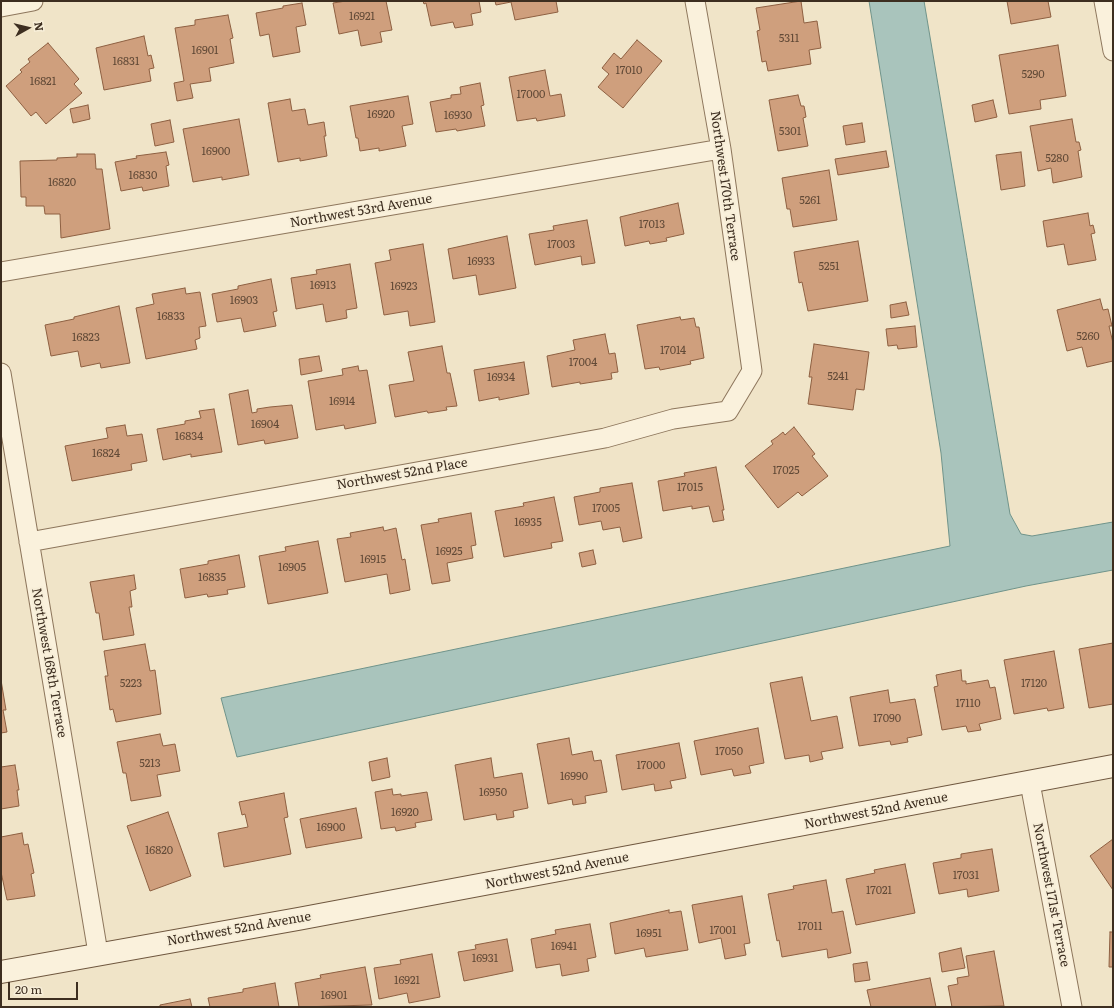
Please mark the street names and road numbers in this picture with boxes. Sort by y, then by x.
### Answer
street label: Northwest 170th Terrace [707,110,743,262]
street label: Northwest 53rd Avenue [289,191,433,231]
street label: Northwest 52nd Place [335,455,469,493]
street label: Northwest 168th Terrace [28,587,70,739]
street label: Northwest 52nd Avenue [803,789,949,833]
street label: Northwest 171st Terrace [1029,822,1073,968]
street label: Northwest 52nd Avenue [484,849,630,893]
street label: Northwest 52nd Avenue [166,909,312,949]

